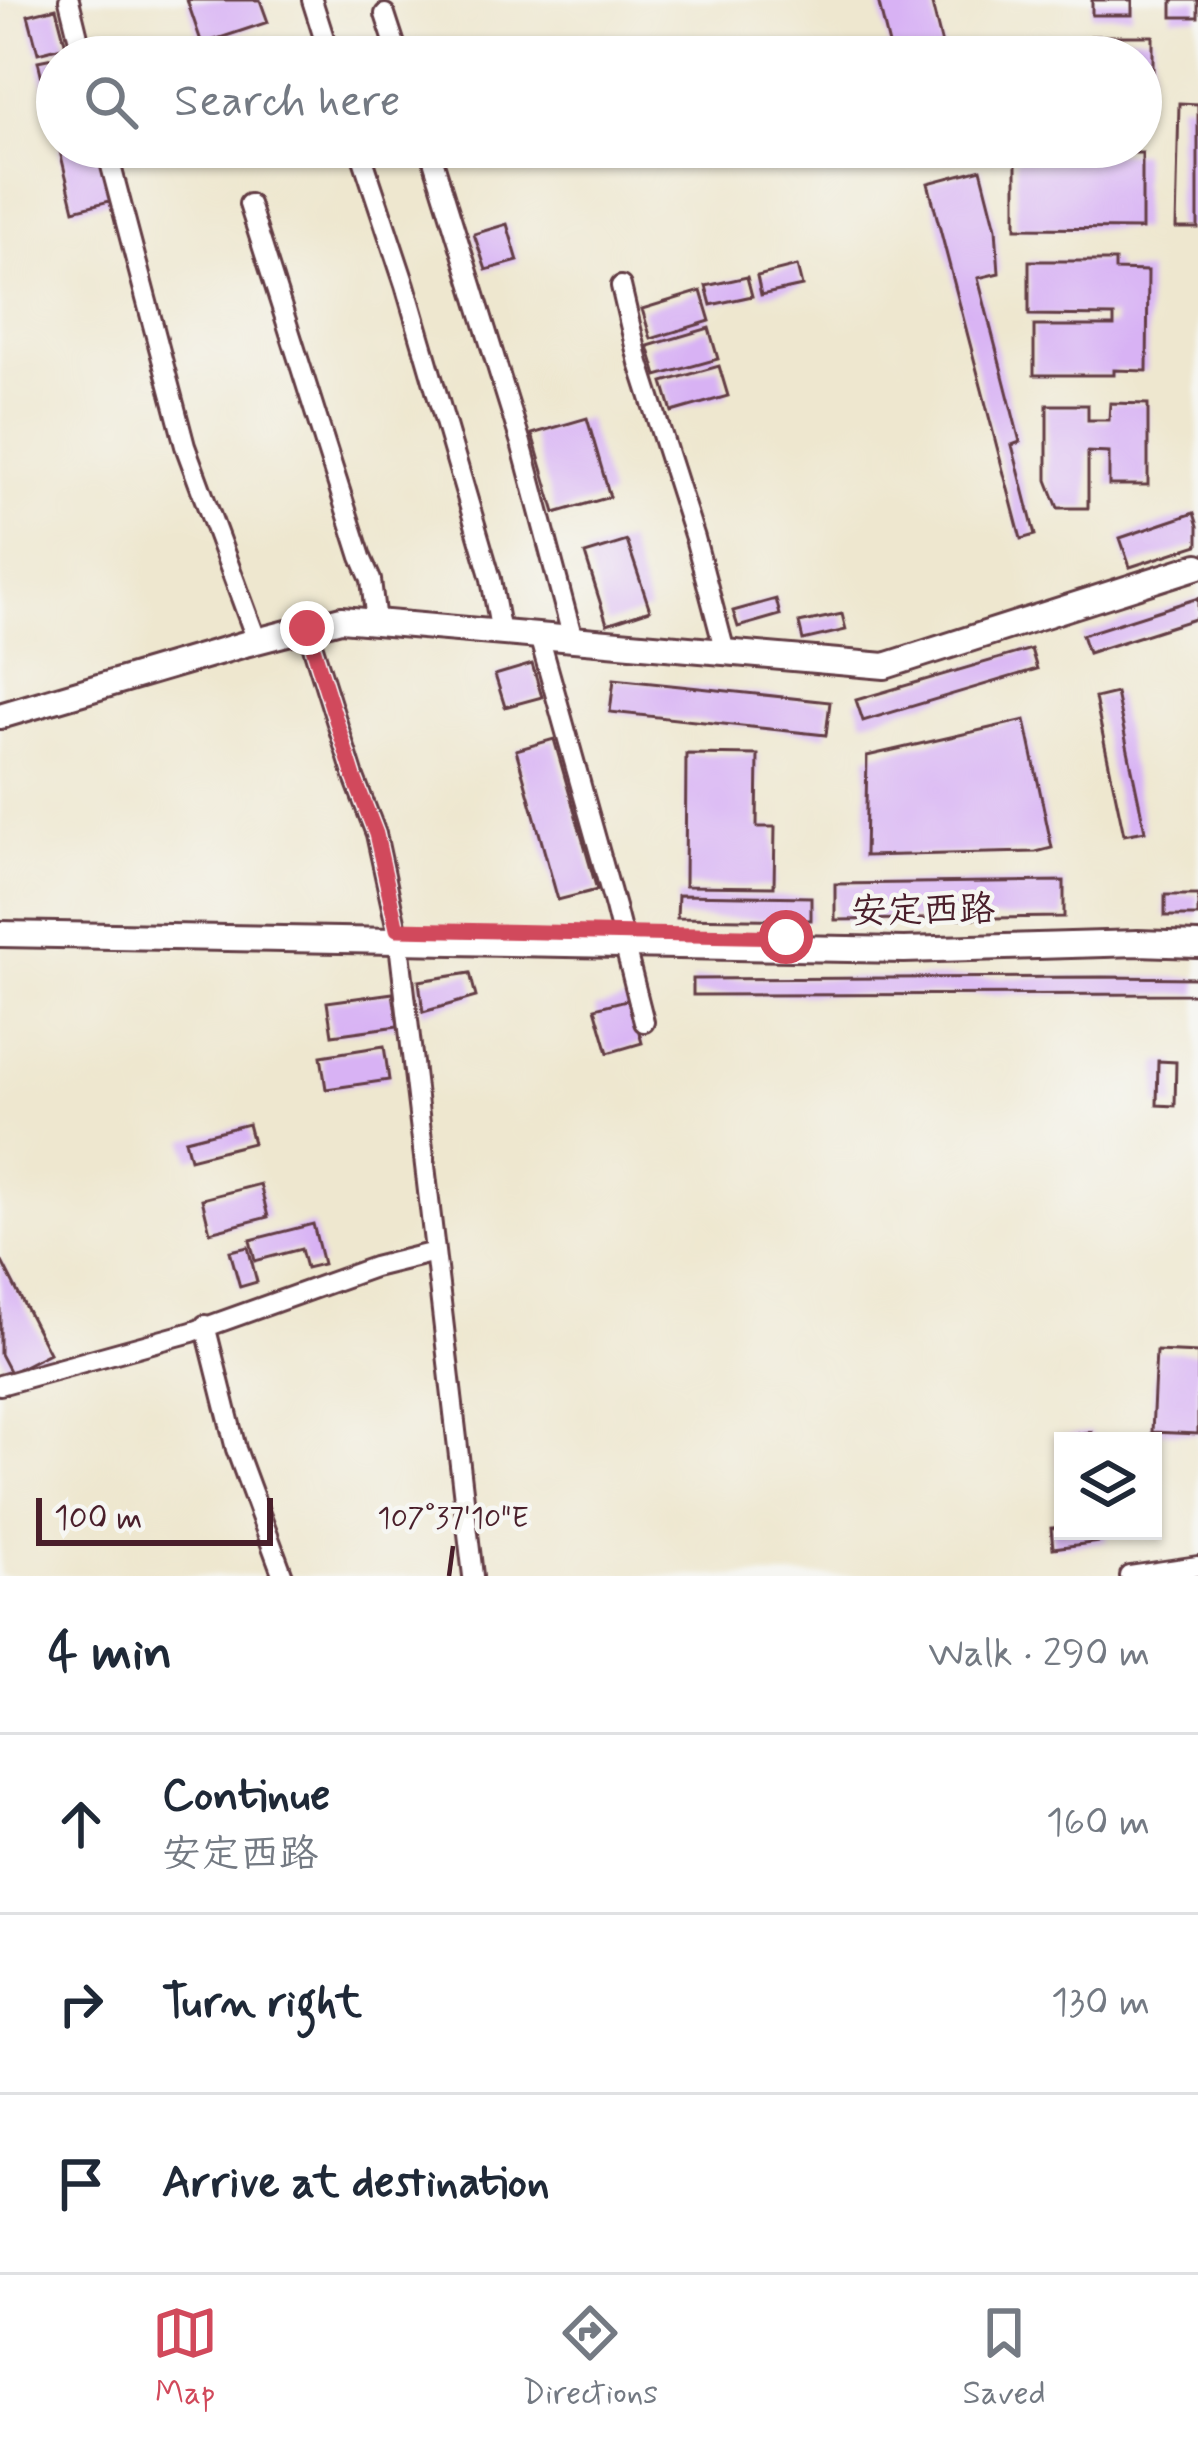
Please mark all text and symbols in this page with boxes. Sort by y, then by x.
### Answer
search box [36,36,1162,168]
icon: search [78,69,144,135]
text: Search here [174,73,401,132]
route end [280,601,334,655]
street label: 安定西路 [851,887,995,937]
route start [759,910,813,964]
map controls [1054,1432,1162,1540]
button: layers [1054,1432,1162,1540]
scale bar [36,1492,273,1545]
text: 100 m [54,1497,143,1541]
text: 107°37'10"E [377,1499,529,1538]
text: 4 min [48,1621,172,1687]
text: Walk · 290 m [928,1629,1150,1680]
text: Continue [162,1767,330,1826]
icon: ahead [48,1791,114,1857]
text: 160 m [1046,1798,1150,1849]
text: 安定西路 [162,1830,318,1881]
icon: right [48,1971,114,2037]
text: Turn right [162,1974,362,2033]
text: 130 m [1051,1978,1150,2029]
icon: arrive [48,2151,114,2217]
text: Arrive at destination [162,2154,550,2213]
tab: Map [152,2300,218,2416]
tab: Directions [522,2300,658,2416]
tab: Saved [962,2300,1046,2416]

